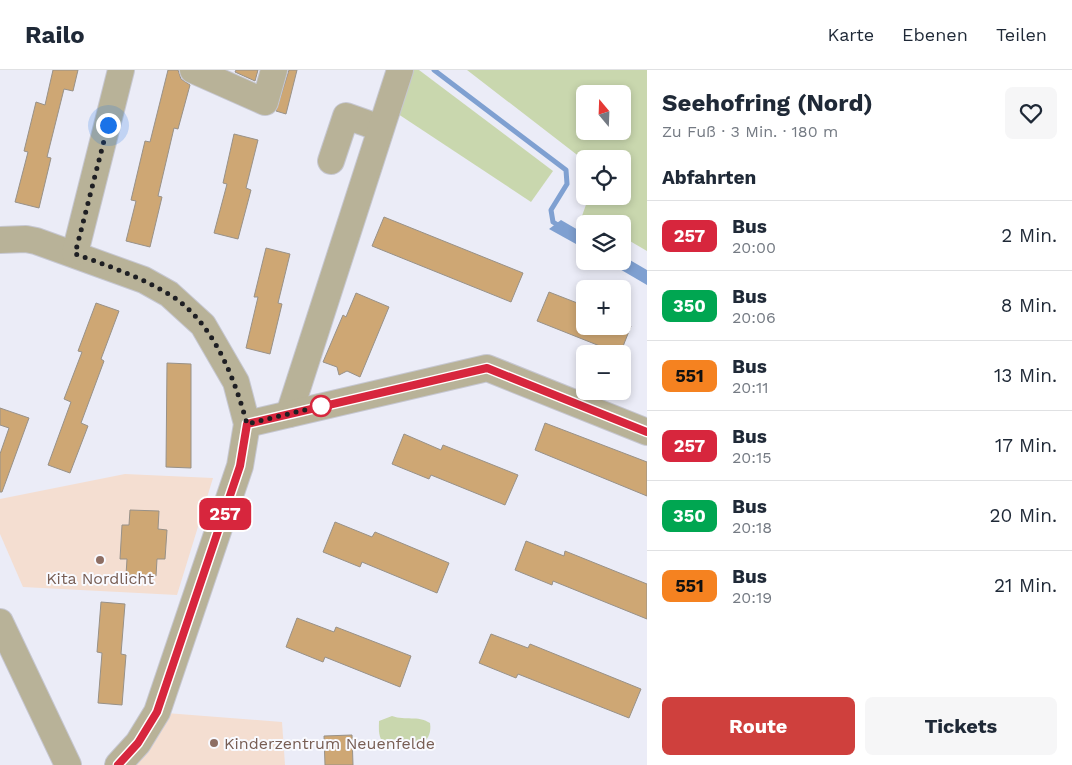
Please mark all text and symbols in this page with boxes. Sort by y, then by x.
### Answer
text: Railo [25,21,85,49]
text: Karte [828,24,874,45]
text: Ebenen [902,24,968,45]
text: Teilen [996,24,1047,45]
north arrow [576,85,631,140]
map controls [576,85,631,400]
button: heart [1005,87,1057,139]
text: Seehofring (Nord) [662,89,873,117]
your location [96,113,121,138]
text: Zu Fuß · 3 Min. · 180 m [662,122,838,141]
button: locate [576,150,631,205]
text: Abfahrten [662,166,756,189]
button: layers [576,215,631,270]
text: Bus [732,215,767,238]
text: 2 Min. [1001,224,1057,247]
text: 257 [674,225,705,246]
text: 20:00 [732,238,776,257]
button: + [576,280,631,335]
text: Bus [732,285,767,308]
text: 8 Min. [1001,294,1057,317]
text: 350 [673,295,706,316]
text: 20:06 [732,308,776,327]
button: − [576,345,631,400]
text: Bus [732,355,767,378]
text: 13 Min. [994,364,1057,387]
text: 551 [675,365,704,386]
text: 20:11 [732,378,769,397]
unlabelled marker [310,395,332,417]
text: Bus [732,425,767,448]
text: 17 Min. [995,434,1057,457]
text: 257 [674,435,705,456]
text: 20:15 [732,448,772,467]
text: Bus [732,495,767,518]
line badge: 257 [196,498,254,530]
text: 257 [209,503,241,524]
text: 20 Min. [990,504,1057,527]
text: 350 [673,505,706,526]
text: 20:18 [732,518,772,537]
marker: Kita Nordlicht [94,554,106,566]
text: Bus [732,565,767,588]
place label: Kita Nordlicht [46,569,154,588]
text: 21 Min. [994,574,1057,597]
text: 551 [675,575,704,596]
text: 20:19 [732,588,772,607]
button: Route [662,697,855,755]
button: Tickets [865,697,1057,755]
place label: Kinderzentrum Neuenfelde [224,734,435,753]
marker: Kinderzentrum Neuenfelde [208,737,220,749]

